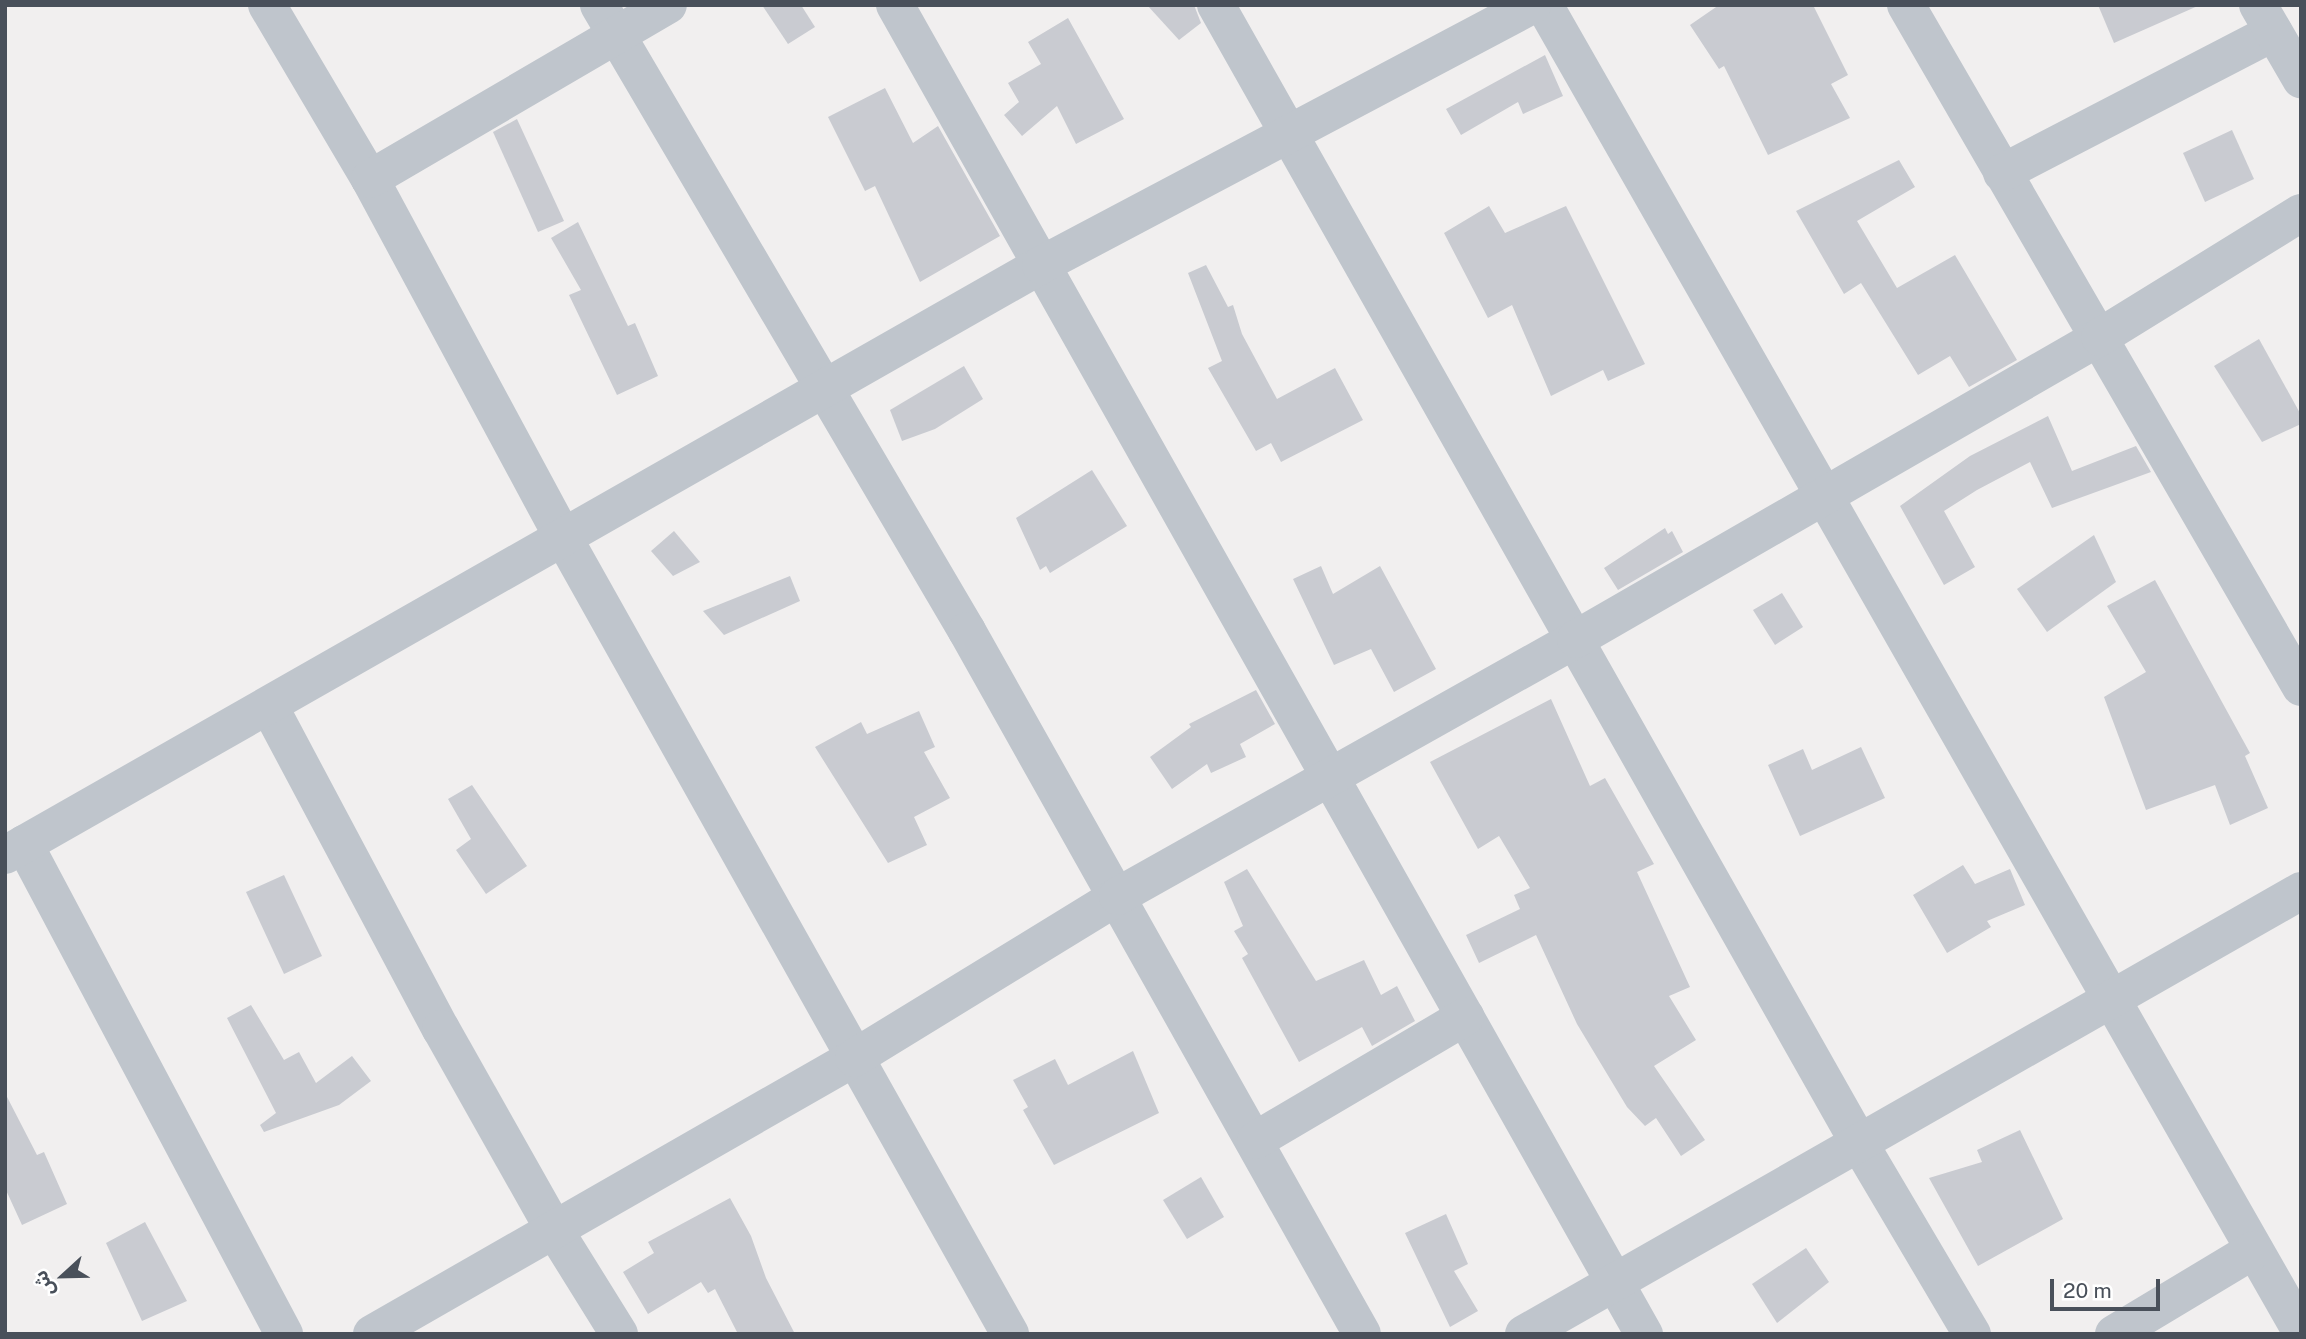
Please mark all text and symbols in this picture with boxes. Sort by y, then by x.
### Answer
north arrow [28,1241,98,1311]
scale bar [2054,1266,2164,1310]
text: ش [28,1268,59,1300]
text: 20 m [2063,1278,2112,1303]

